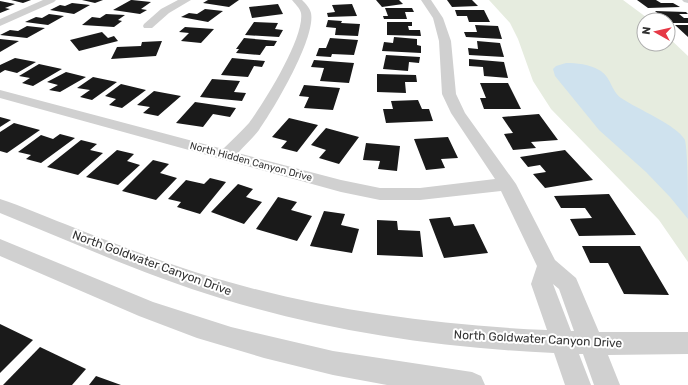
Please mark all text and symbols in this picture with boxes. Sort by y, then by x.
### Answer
north arrow [636,12,676,52]
text: N [640,26,654,36]
street label: North Hidden Canyon Drive [188,140,314,184]
street label: North Goldwater Canyon Drive [70,228,234,299]
street label: North Goldwater Canyon Drive [453,328,623,350]

